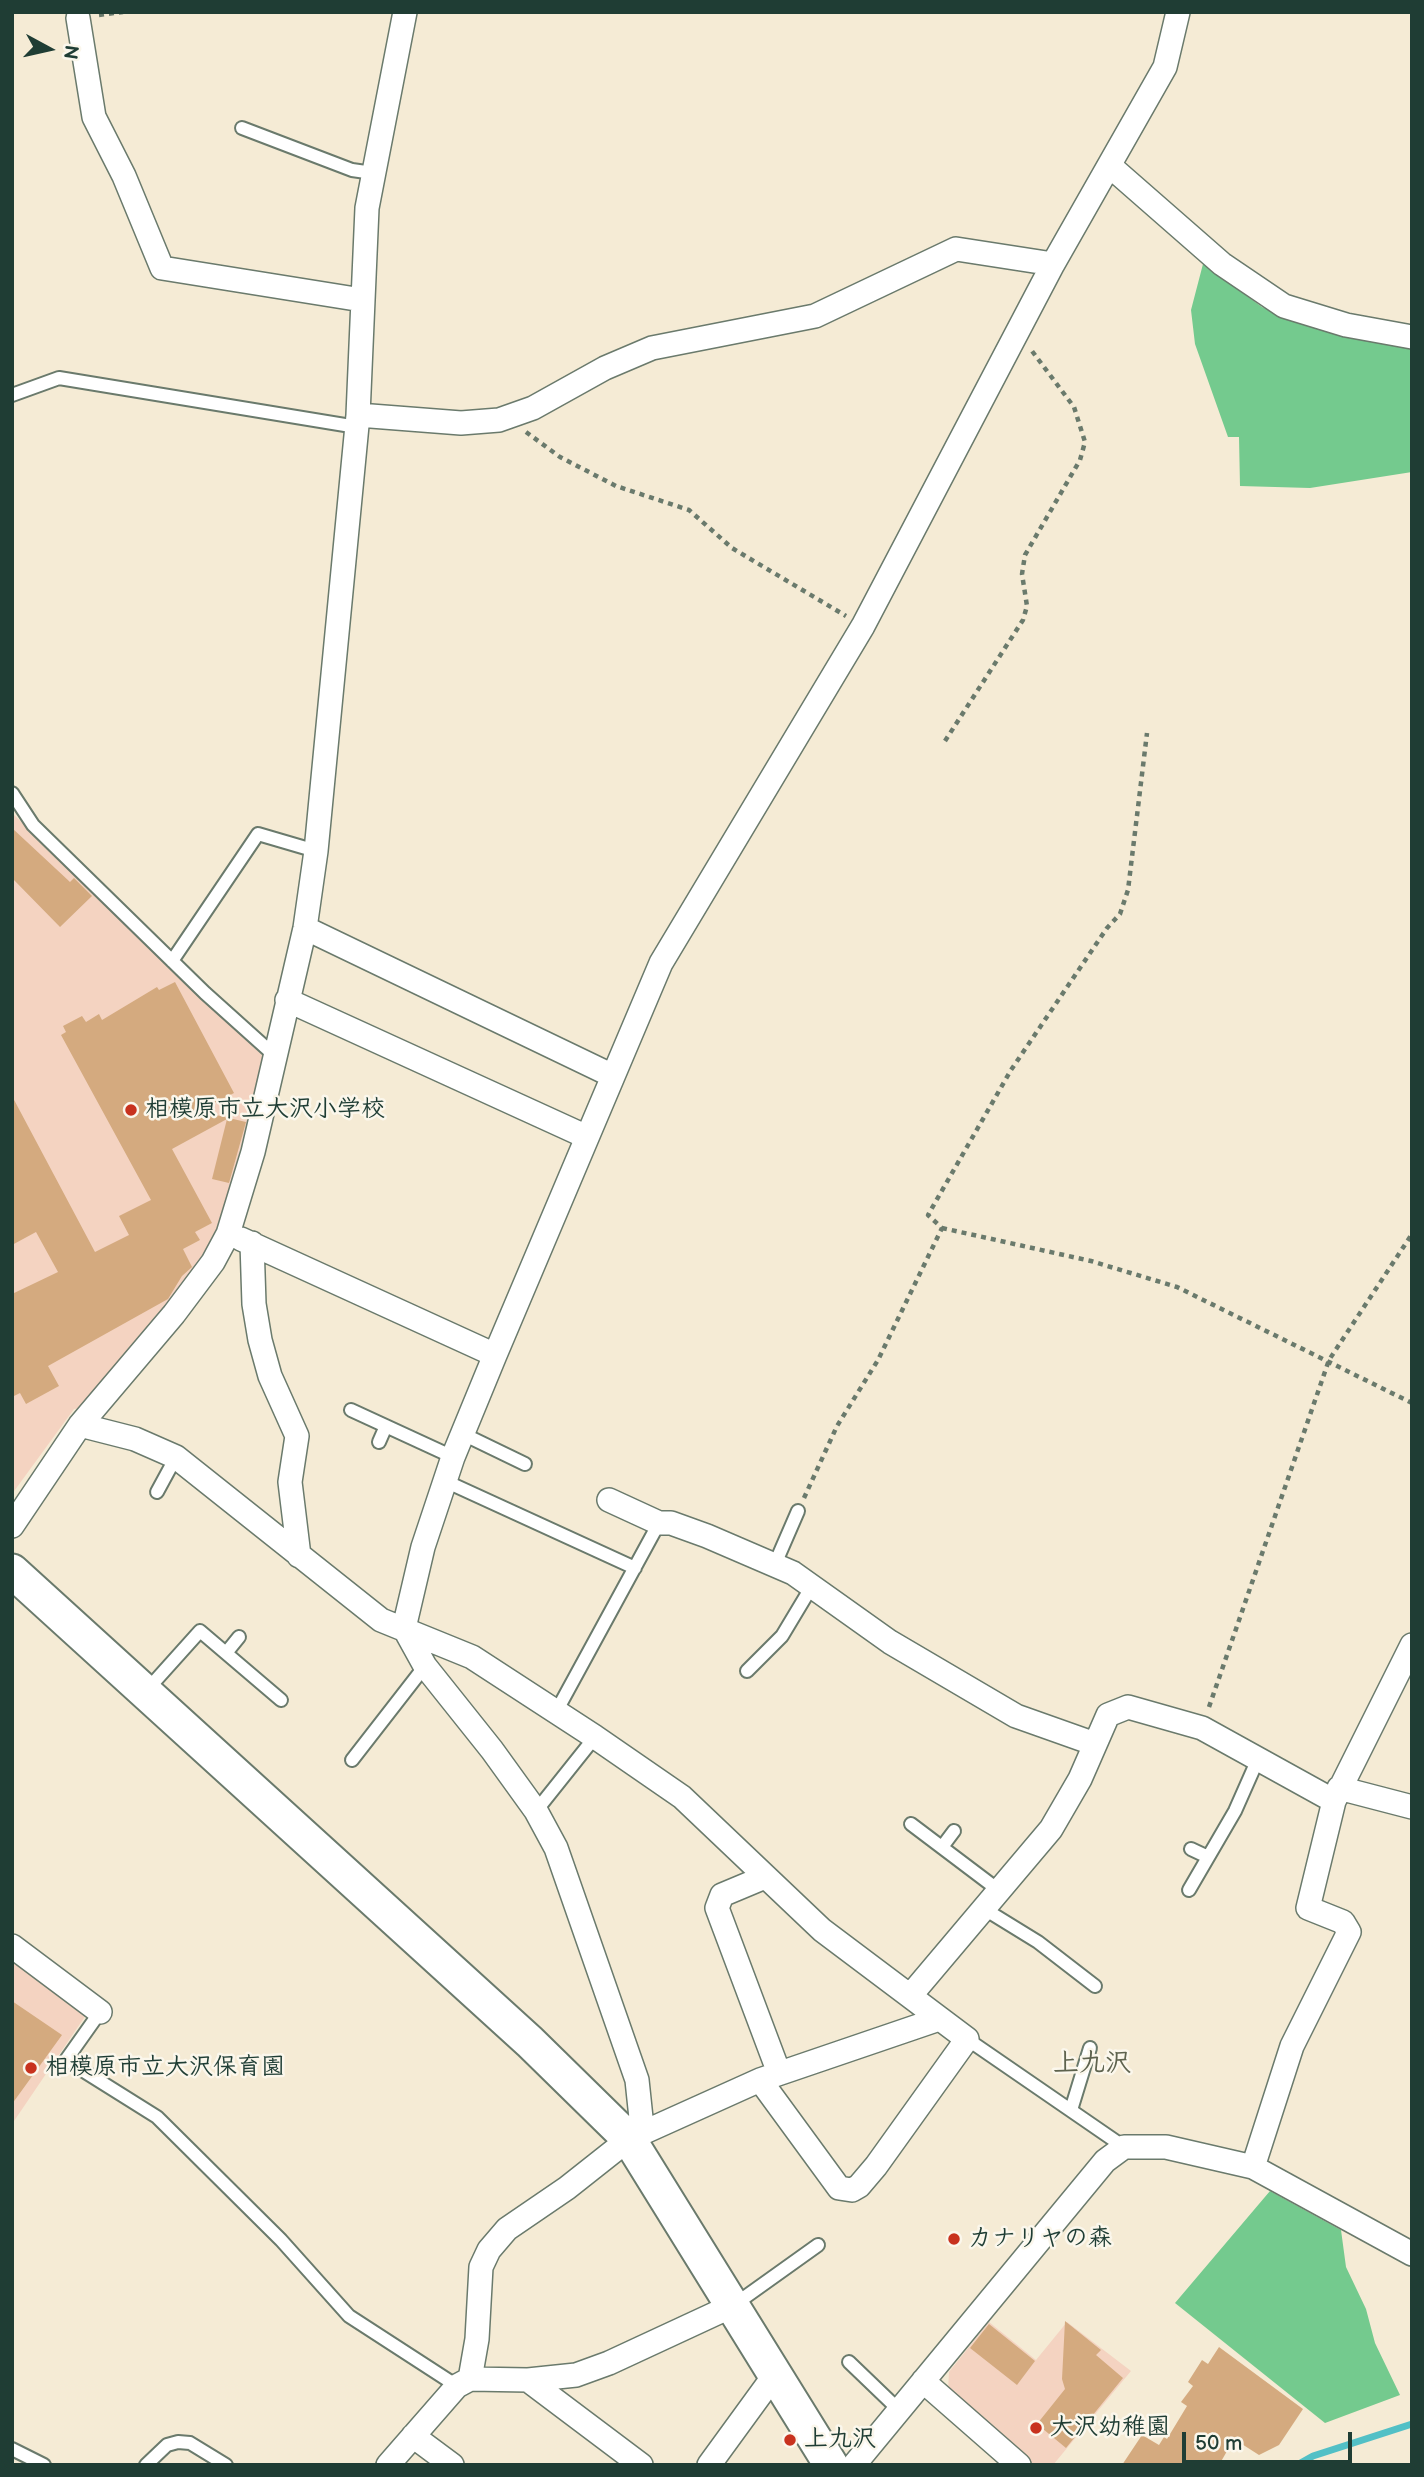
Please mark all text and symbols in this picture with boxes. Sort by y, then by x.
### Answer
north arrow [14,14,84,84]
text: N [58,43,83,61]
place label: 相模原市立大沢小学校 [145,1096,385,1124]
marker: 相模原市立大沢小学校 [123,1102,139,1118]
district label: 上九沢 [1053,2048,1131,2080]
place label: 相模原市立大沢保育園 [45,2054,285,2082]
marker: 相模原市立大沢保育園 [23,2060,39,2076]
place label: カナリヤの森 [968,2225,1112,2253]
marker: カナリヤの森 [946,2231,962,2247]
place label: 大沢幼稚園 [1050,2414,1170,2442]
scale bar [1186,2418,1356,2462]
marker: 大沢幼稚園 [1028,2420,1044,2436]
place label: 上九沢 [804,2426,876,2454]
text: 50 m [1195,2431,1242,2456]
marker: 上九沢 [782,2432,798,2448]

